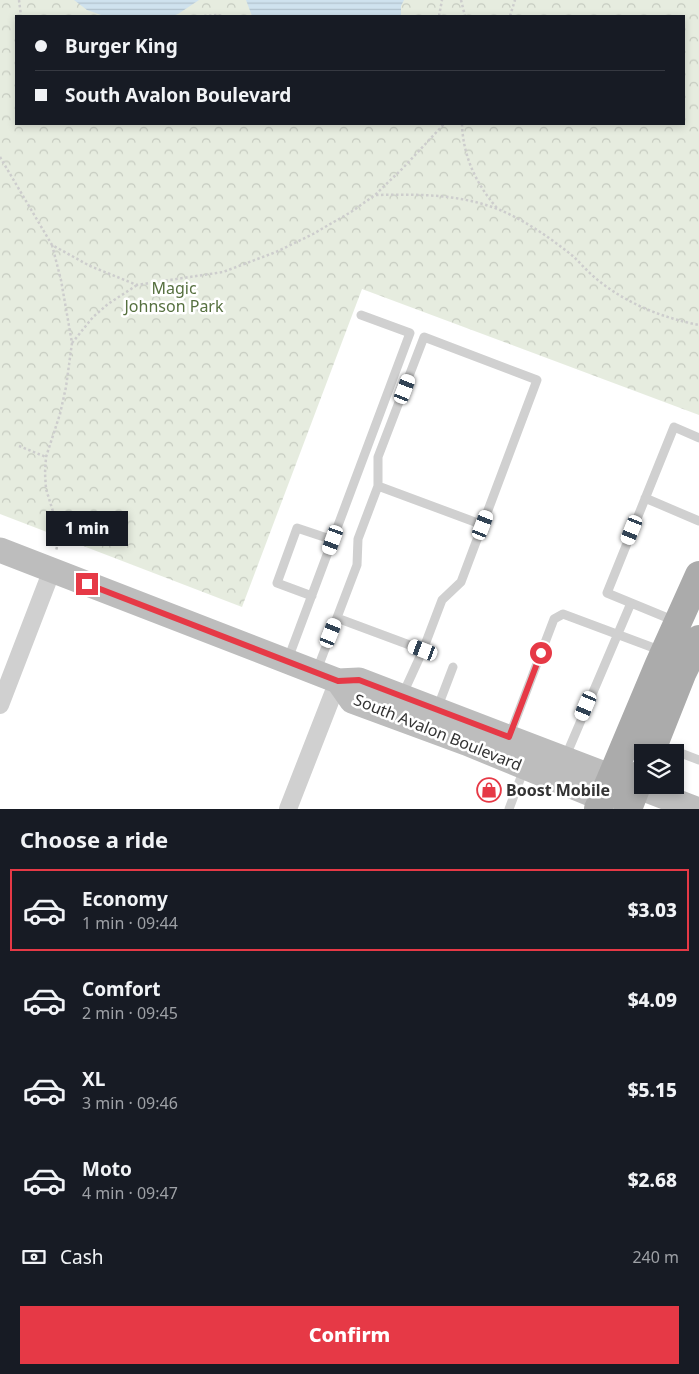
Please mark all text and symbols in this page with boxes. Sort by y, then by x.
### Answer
text: Burger King [65,33,178,59]
text: South Avalon Boulevard [65,82,291,108]
park label: Magic Johnson Park [122,277,224,317]
car [392,372,417,406]
car [470,508,495,542]
callout: 1 min [46,512,128,546]
car [619,513,644,547]
text: 1 min [65,517,109,539]
car [320,523,345,557]
route end [76,573,98,595]
car [318,616,343,650]
car [406,638,439,662]
route start [530,642,552,664]
street label: South Avalon Boulevard [351,688,525,776]
car [573,689,598,723]
map controls [634,744,684,794]
button: layers [634,744,684,794]
shop icon: Boost Mobile [476,777,502,803]
place label: Boost Mobile [506,779,610,801]
text: Choose a ride [20,824,168,854]
text: Economy [82,886,168,912]
icon: car [22,888,67,933]
text: $3.03 [628,897,677,923]
text: 1 min · 09:44 [82,912,178,934]
text: Comfort [82,976,161,1002]
icon: car [22,978,67,1023]
text: $4.09 [628,987,677,1013]
text: 2 min · 09:45 [82,1002,178,1024]
text: XL [82,1066,105,1092]
icon: car [22,1068,67,1113]
text: $5.15 [628,1077,677,1103]
text: 3 min · 09:46 [82,1092,178,1114]
text: Moto [82,1156,132,1182]
icon: car [22,1158,67,1203]
text: $2.68 [628,1167,677,1193]
text: 4 min · 09:47 [82,1182,178,1204]
icon: cash [20,1243,48,1271]
text: Cash [60,1244,104,1270]
text: 240 m [632,1246,679,1268]
button: Confirm [20,1306,679,1364]

